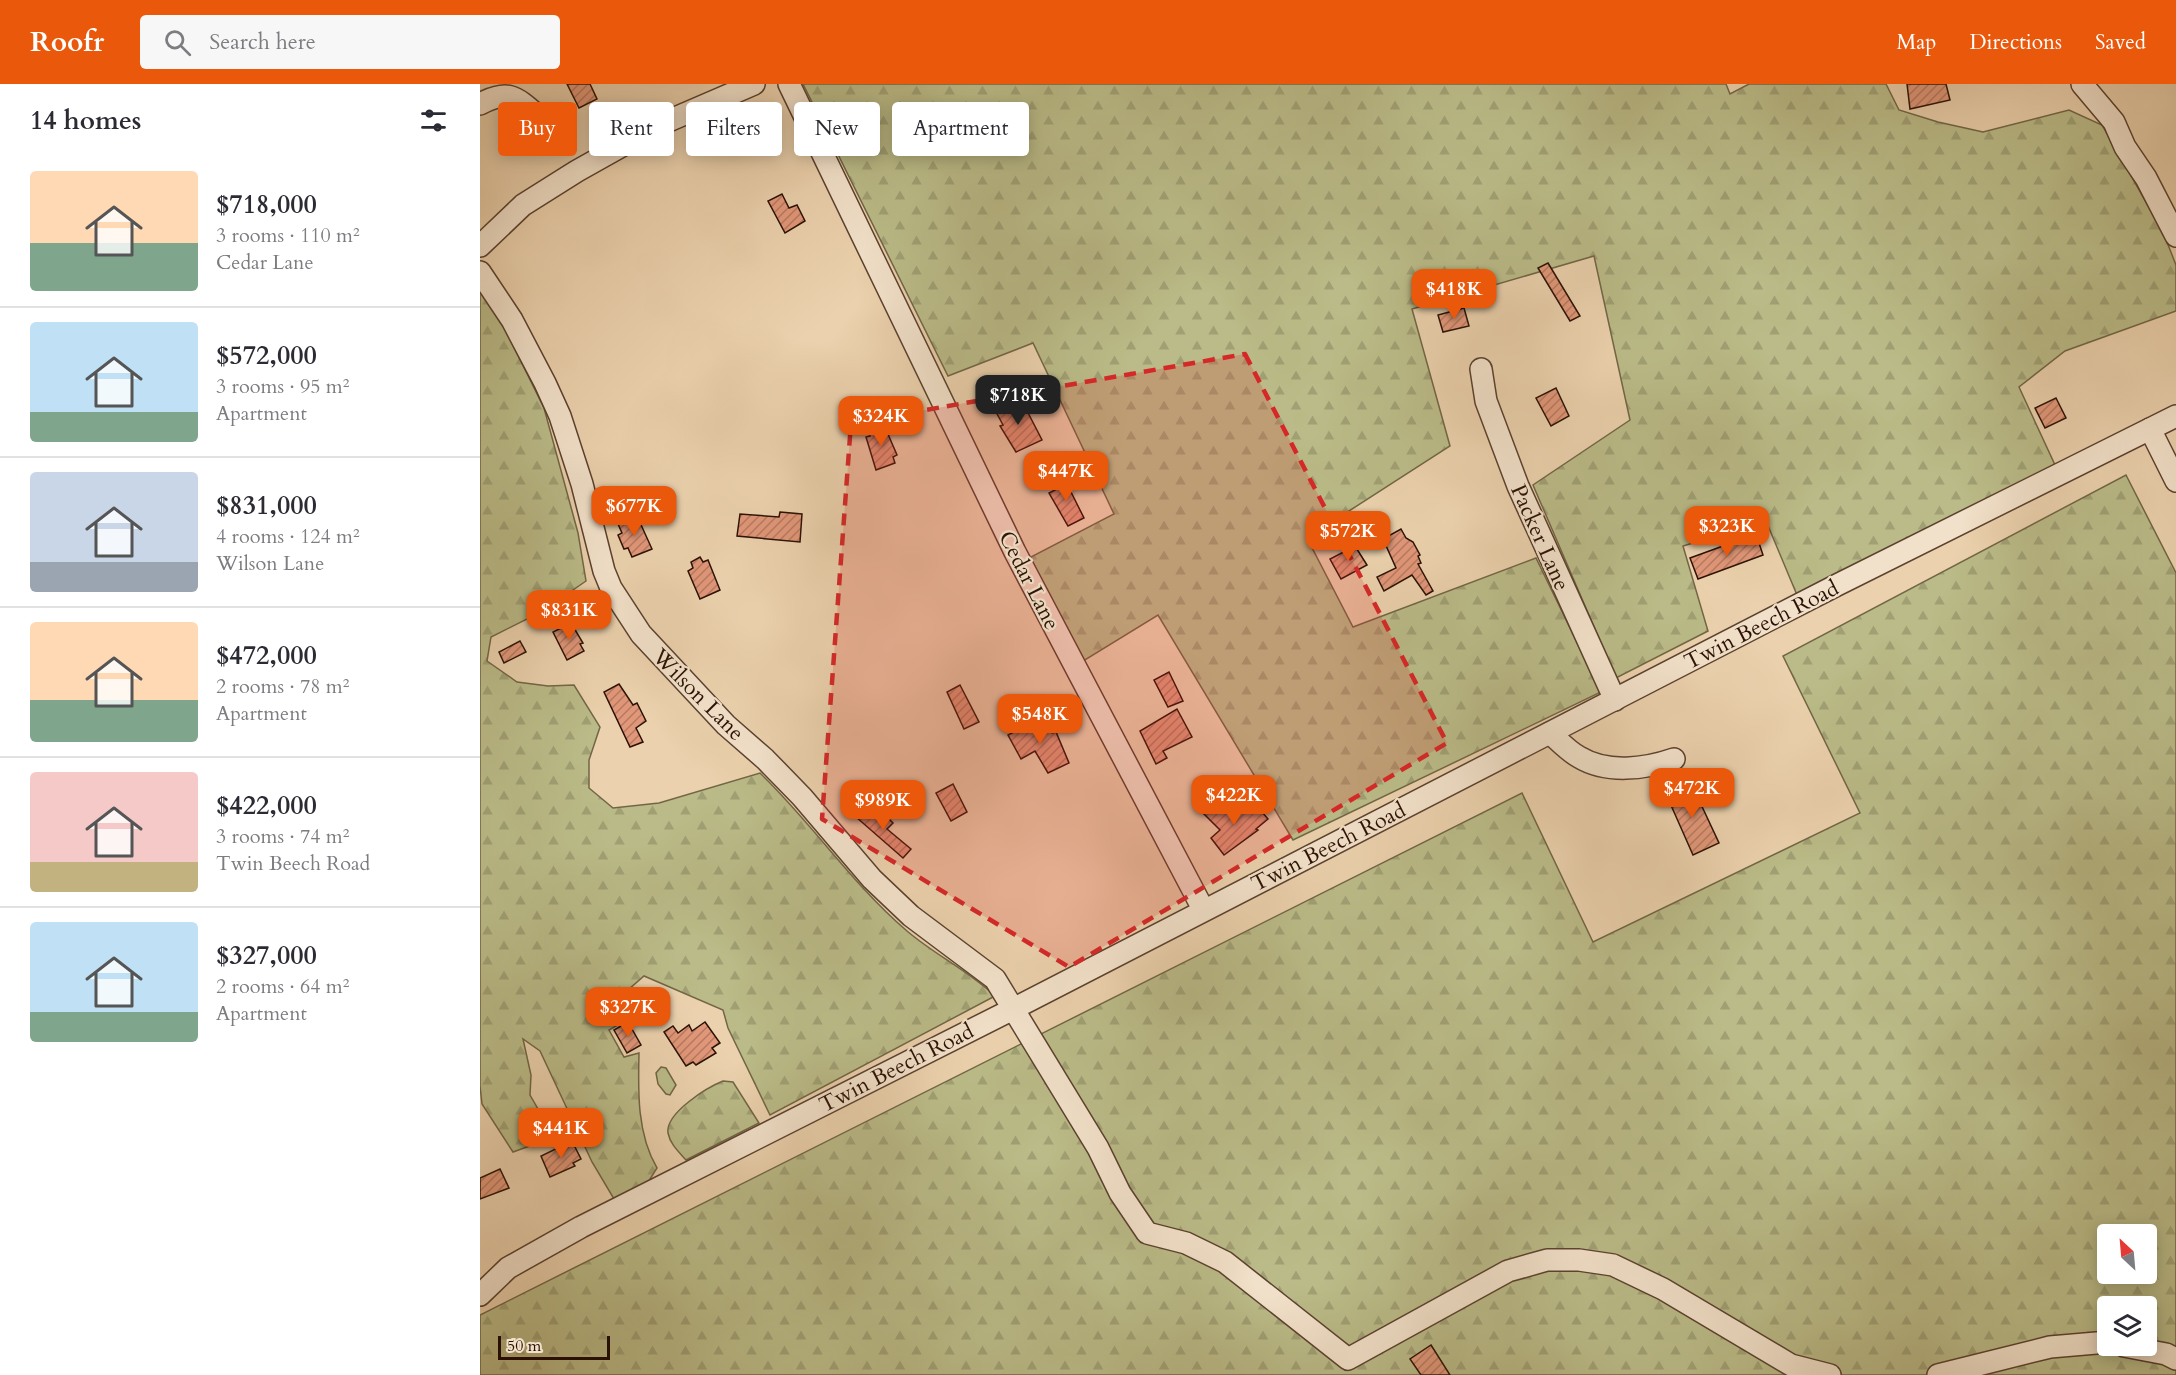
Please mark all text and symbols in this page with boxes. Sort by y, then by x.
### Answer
search box [140,15,560,69]
text: Roofr [30,23,104,61]
icon: search [161,26,194,59]
text: Search here [209,27,316,57]
text: Map [1896,28,1936,57]
text: Directions [1969,28,2062,57]
text: Saved [2095,28,2146,57]
chip: Buy [498,102,577,156]
chip: Rent [589,102,674,156]
chip: Filters [686,102,782,156]
chip: New [794,102,880,156]
chip: Apartment [892,102,1029,156]
text: 14 homes [30,103,141,138]
icon: filters [417,104,450,137]
text: $718,000 [216,187,317,222]
icon: home [78,195,150,267]
text: 3 rooms · 110 m² [216,222,360,249]
text: Cedar Lane [216,249,314,276]
pin: $418K [1412,269,1496,320]
text: $418K [1425,275,1483,302]
text: $572,000 [216,338,317,373]
icon: home [78,346,150,418]
text: 3 rooms · 95 m² [216,373,349,400]
pin: $718K [976,375,1060,426]
text: $718K [989,381,1047,408]
pin: $324K [839,396,923,447]
text: Apartment [216,400,307,427]
text: $324K [852,402,910,429]
pin: $447K [1024,451,1108,502]
text: $447K [1037,457,1095,484]
street label: Packer Lane [1503,479,1577,595]
pin: $677K [592,486,676,537]
text: $831,000 [216,488,317,523]
text: $677K [605,492,663,519]
icon: home [78,496,150,568]
pin: $323K [1685,506,1769,557]
pin: $572K [1306,511,1390,562]
text: $323K [1698,512,1756,539]
text: $572K [1319,517,1377,544]
text: 4 rooms · 124 m² [216,523,360,550]
street label: Cedar Lane [991,526,1067,635]
text: Wilson Lane [216,550,324,577]
street label: Twin Beech Road [1679,573,1844,677]
pin: $831K [527,590,611,641]
text: $831K [540,596,598,623]
text: $472,000 [216,638,317,673]
street label: Wilson Lane [645,641,751,747]
icon: home [78,646,150,718]
text: 2 rooms · 78 m² [216,673,349,700]
pin: $548K [998,694,1082,745]
text: Apartment [216,700,307,727]
text: $548K [1011,700,1069,727]
pin: $472K [1650,768,1734,819]
text: $472K [1663,774,1721,801]
pin: $422K [1192,775,1276,826]
pin: $989K [841,780,925,831]
text: $422K [1205,781,1263,808]
text: $989K [854,786,912,813]
text: $422,000 [216,788,317,823]
street label: Twin Beech Road [1246,795,1411,899]
icon: home [78,796,150,868]
text: 3 rooms · 74 m² [216,823,349,850]
text: Twin Beech Road [216,850,370,877]
text: $327,000 [216,938,317,973]
icon: home [78,946,150,1018]
text: 2 rooms · 64 m² [216,973,349,1000]
pin: $327K [586,987,670,1038]
text: $327K [599,993,657,1020]
text: Apartment [216,1000,307,1027]
street label: Twin Beech Road [814,1016,979,1120]
pin: $441K [519,1108,603,1159]
text: $441K [532,1114,590,1141]
north arrow [2097,1224,2157,1284]
map controls [2097,1224,2157,1356]
button: layers [2097,1296,2157,1356]
scale bar [498,1333,610,1360]
text: 50 m [507,1335,541,1357]

